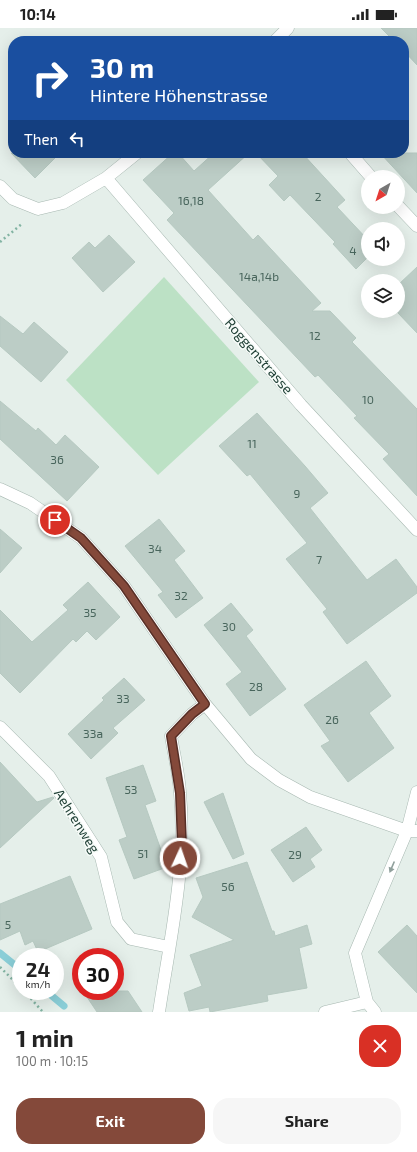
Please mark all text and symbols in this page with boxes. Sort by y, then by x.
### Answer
text: 10:14 [20,5,56,23]
text: 30 m [90,50,154,84]
icon: right [24,52,76,104]
text: Hintere Höhenstrasse [90,84,268,106]
icon: left [66,128,88,150]
text: Then [24,130,58,148]
north arrow [361,170,405,214]
map controls [361,170,405,318]
house number: 2 [315,189,322,203]
house number: 16,18 [178,193,204,207]
button: sound [361,222,405,266]
house number: 4 [349,243,357,257]
house number: 14a,14b [239,269,279,283]
button: layers [361,274,405,318]
street label: Roggenstrasse [222,314,297,397]
house number: 12 [309,328,321,342]
house number: 10 [362,392,374,406]
house number: 11 [247,436,257,450]
house number: 36 [50,452,64,466]
house number: 9 [294,486,301,500]
pin [38,503,72,537]
icon: arrive [44,509,66,531]
house number: 34 [148,541,162,555]
house number: 7 [316,552,322,566]
house number: 32 [174,588,188,602]
house number: 35 [83,605,97,619]
house number: 30 [222,619,236,633]
house number: 28 [249,679,263,693]
house number: 33 [116,691,130,705]
house number: 26 [325,712,339,726]
house number: 33a [83,726,103,740]
house number: 53 [124,782,138,796]
street label: Aehrenweg [51,786,104,856]
position arrow [159,837,201,879]
house number: 51 [137,846,149,860]
house number: 29 [288,847,302,861]
one-way arrow [388,862,394,874]
house number: 56 [221,879,235,893]
house number: 5 [5,917,11,931]
speed limit sign: 30 [72,948,124,1000]
text: 24 [26,957,50,981]
text: km/h [26,978,50,990]
text: 1 min [16,1023,74,1052]
button: close [359,1025,401,1067]
text: 100 m · 10:15 [16,1053,88,1069]
button: Exit [16,1098,205,1144]
button: Share [213,1098,401,1144]

